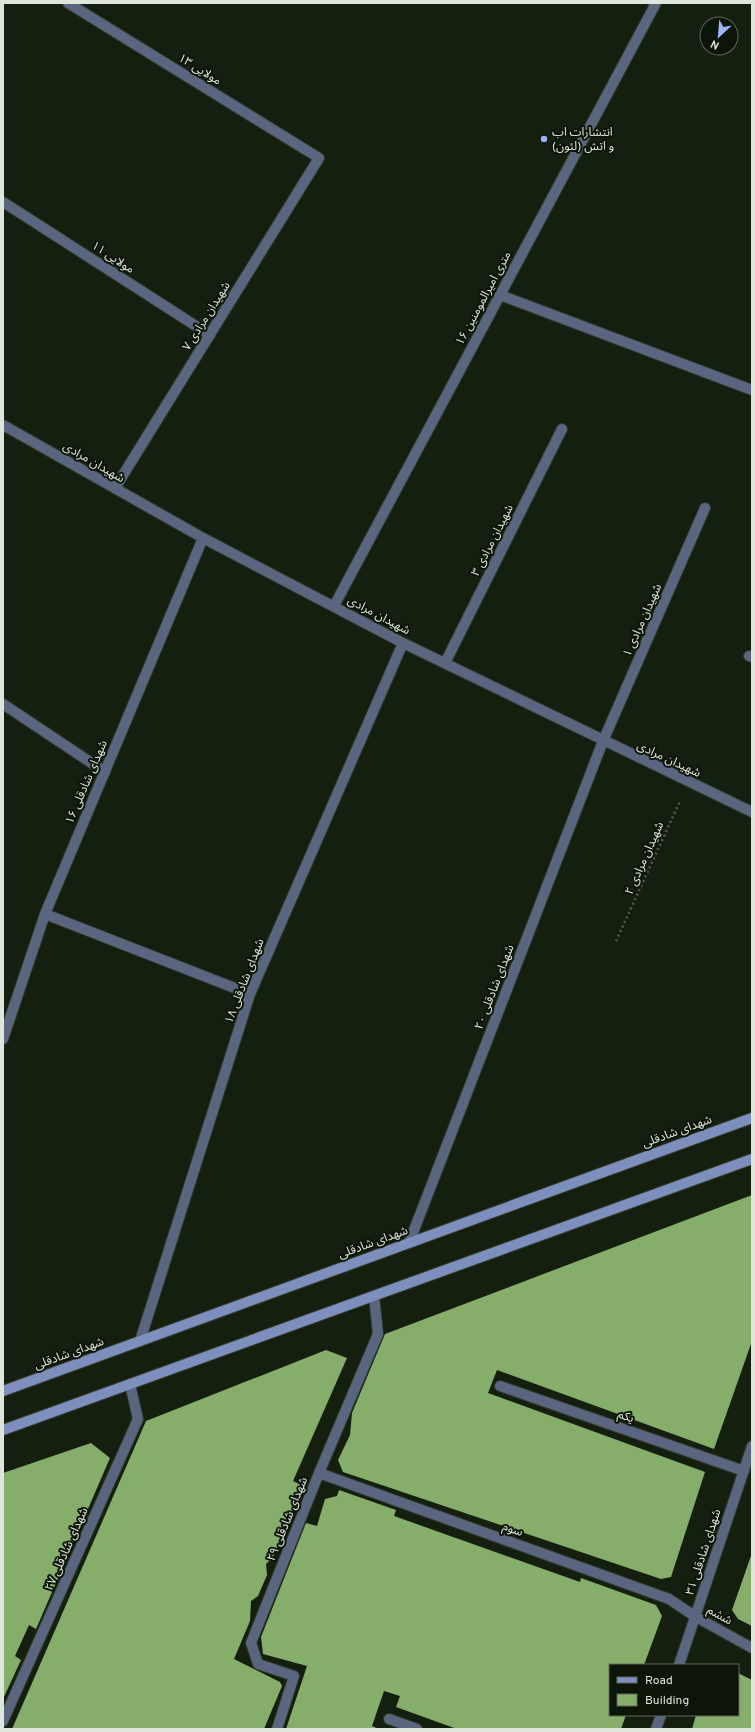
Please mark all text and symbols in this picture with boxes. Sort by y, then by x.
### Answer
north arrow [699,16,739,56]
text: N [708,36,722,52]
street label: مولایی ۱۳ [175,50,224,89]
place label: انتشارات اب و اتش (لئون) [552,125,614,155]
marker: انتشارات اب و اتش (لئون) [539,134,549,144]
street label: مولایی ۱۱ [88,238,137,278]
street label: ۱۶ متری امیرالمومنین [452,249,515,348]
street label: شهیدان مرادی ۷ [179,279,234,354]
street label: شهیدان مرادی [60,439,127,487]
street label: شهیدان مرادی ۳ [468,502,518,579]
street label: شهیدان مرادی ۱ [620,581,666,659]
street label: شهیدان مرادی [344,593,413,639]
street label: شهدای شادقلی ۱۶ [62,738,112,827]
street label: شهیدان مرادی [634,738,703,782]
street label: شهیدان مرادی ۲ [622,819,668,897]
street label: شهدای شادقلی ۱۸ [221,937,268,1026]
street label: شهدای شادقلی ۲۰ [471,943,518,1032]
street label: شهدای شادقلی [640,1112,714,1152]
street label: شهدای شادقلی [336,1223,410,1263]
street label: شهدای شادقلی [32,1334,106,1374]
street label: یکم [615,1407,636,1427]
street label: شهدای شادقلی ۲۹ [264,1475,312,1564]
street label: شهدای شادقلی ۲۷ [41,1505,92,1594]
street label: شهدای شادقلی ۳۱ [682,1507,725,1597]
street label: سوم [500,1519,525,1541]
street label: ششم [704,1602,735,1629]
legend [609,1664,739,1716]
text: Road [645,1673,673,1689]
text: Building [645,1693,689,1709]

